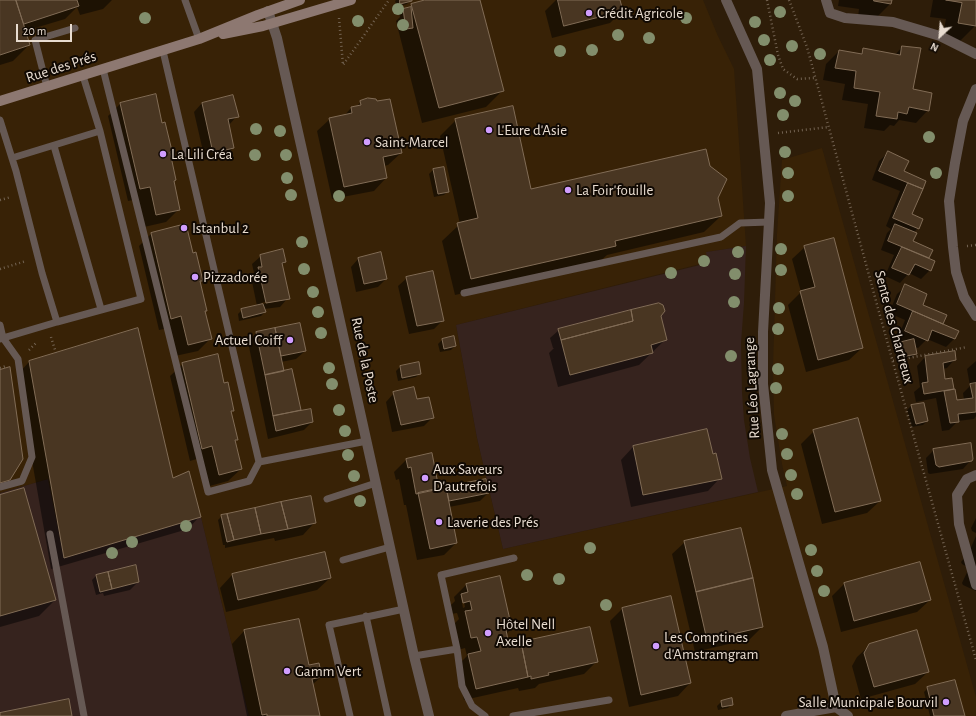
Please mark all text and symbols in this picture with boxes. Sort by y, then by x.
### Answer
place label: Crédit Agricole [597,4,683,22]
marker: Crédit Agricole [584,8,594,18]
scale bar [18,16,74,42]
north arrow [920,16,960,56]
text: 20 m [23,25,46,37]
text: N [929,41,940,54]
street label: Rue des Prés [24,47,98,87]
place label: L'Eure d'Asie [497,121,567,139]
marker: L'Eure d'Asie [484,125,494,135]
place label: Saint-Marcel [375,133,448,151]
marker: Saint-Marcel [362,137,372,147]
place label: La Lili Créa [171,145,232,163]
marker: La Lili Créa [158,149,168,159]
place label: La Foir'fouille [576,181,653,199]
marker: La Foir'fouille [563,185,573,195]
place label: Istanbul 2 [192,219,249,237]
marker: Istanbul 2 [179,223,189,233]
place label: Pizzadorée [203,268,267,286]
street label: Sente des Chartreux [870,269,918,385]
marker: Pizzadorée [190,272,200,282]
street label: Rue de la Poste [347,316,383,404]
place label: Actuel Coiff [215,331,282,349]
marker: Actuel Coiff [285,335,295,345]
street label: Rue Léo Lagrange [740,337,764,439]
place label: Aux Saveurs D'autrefois [433,460,502,495]
marker: Aux Saveurs D'autrefois [420,473,430,483]
place label: Laverie des Prés [447,513,538,531]
marker: Laverie des Prés [434,517,444,527]
place label: Hôtel Nell Axelle [496,615,555,650]
marker: Hôtel Nell Axelle [483,628,493,638]
place label: Les Comptines d'Amstramgram [664,628,758,663]
marker: Les Comptines d'Amstramgram [651,641,661,651]
place label: Gamm Vert [295,662,361,680]
marker: Gamm Vert [282,666,292,676]
place label: Salle Municipale Bourvil [799,693,938,711]
marker: Salle Municipale Bourvil [941,697,951,707]

